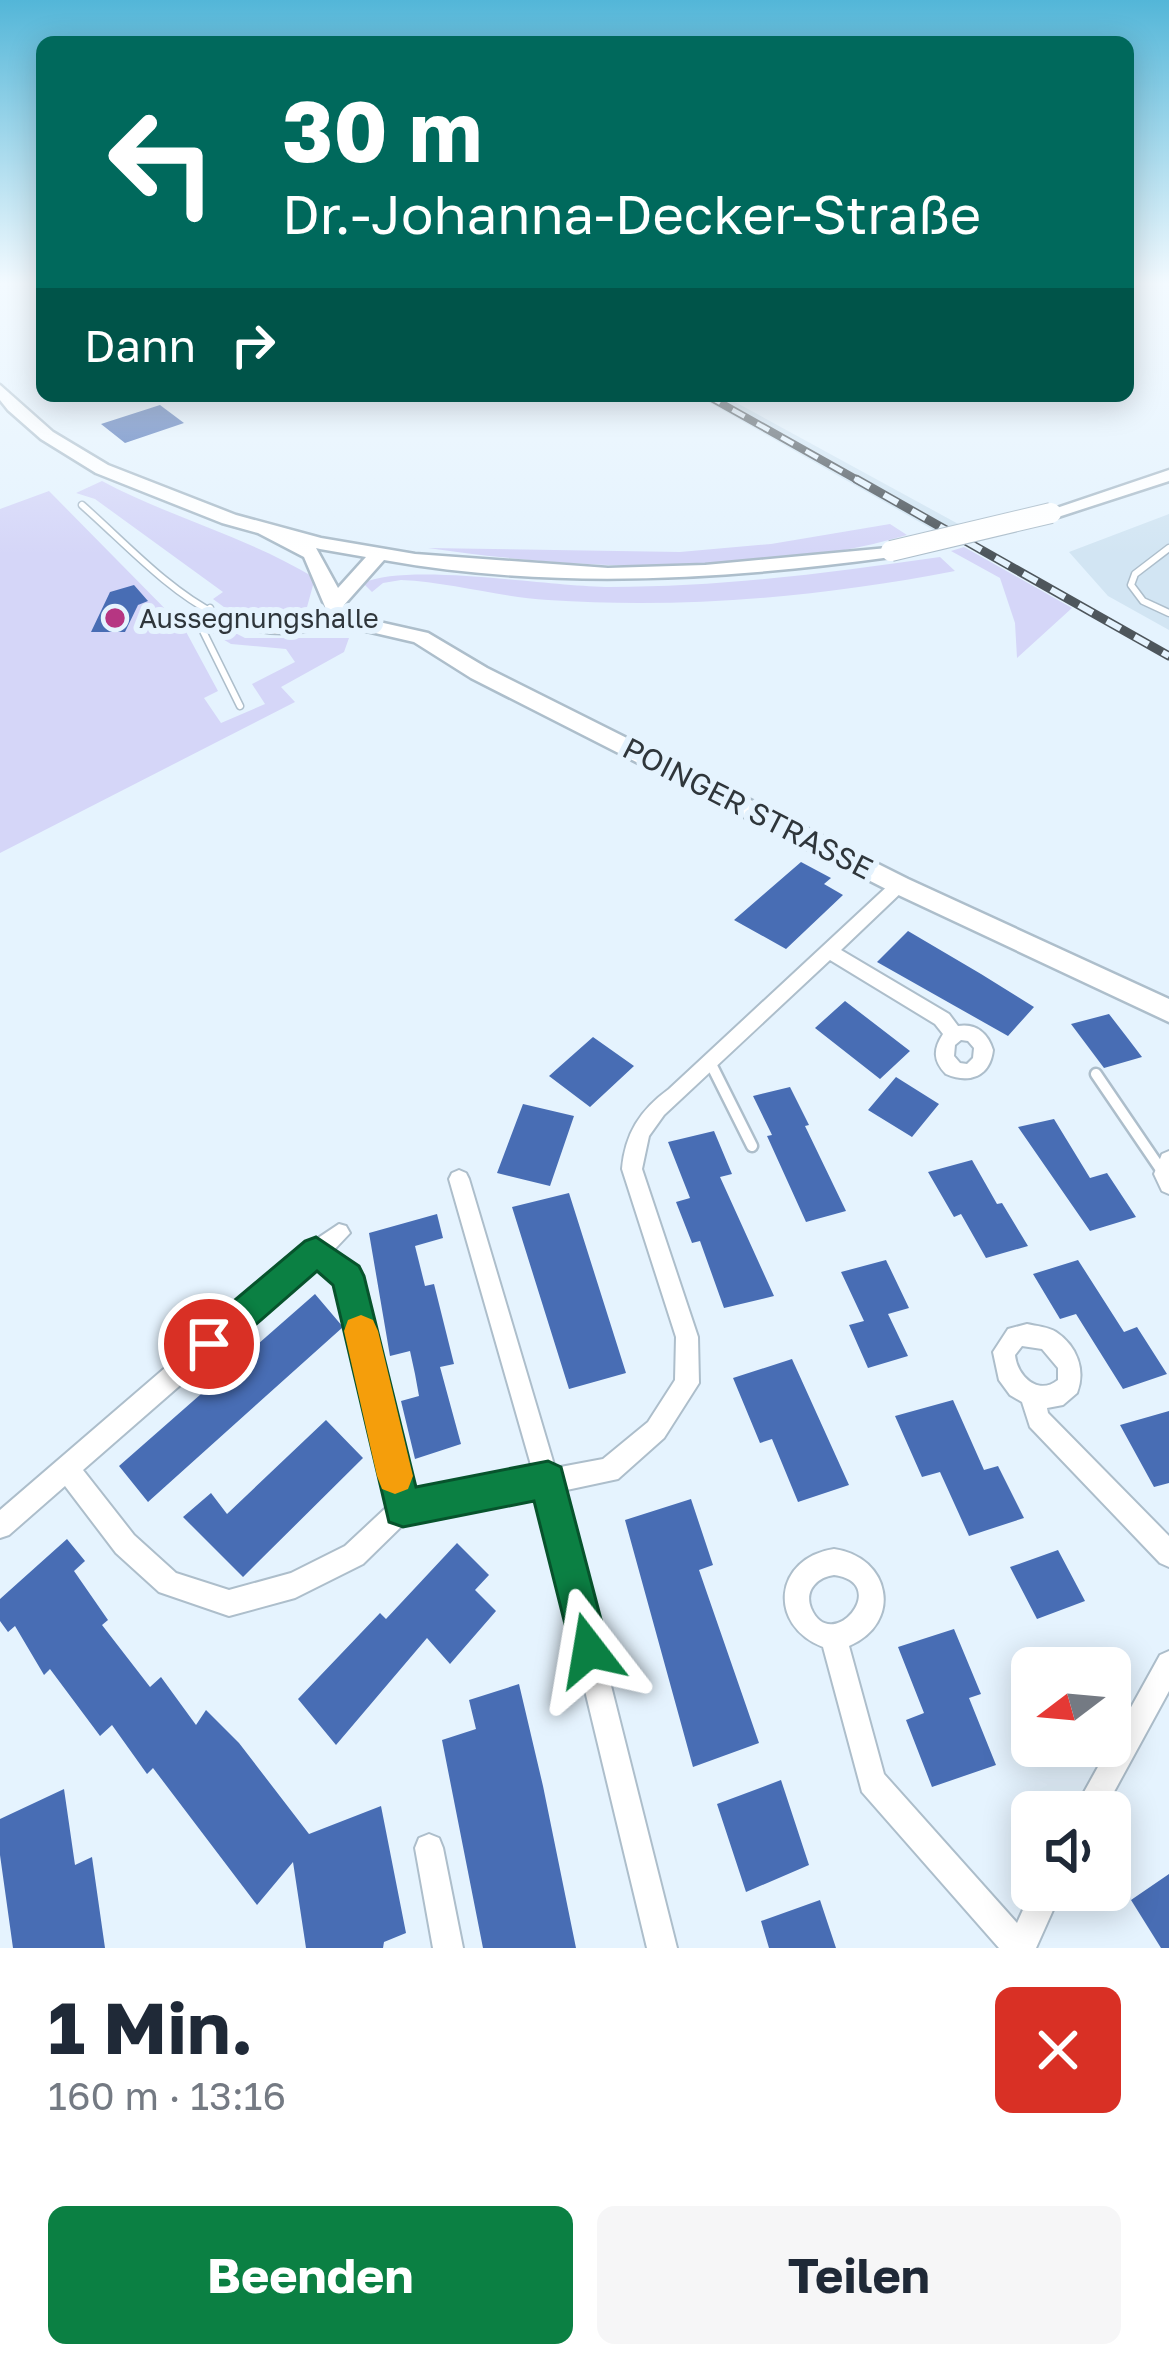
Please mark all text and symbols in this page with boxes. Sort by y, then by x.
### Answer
text: 30 m [282,80,482,180]
icon: left [84,84,240,240]
text: Dr.-Johanna-Decker-Straße [282,181,981,246]
icon: right [220,312,286,378]
text: Dann [84,318,196,372]
place label: Aussegnungshalle [139,602,379,634]
marker: Aussegnungshalle [102,605,128,631]
street label: POINGER STRASSE [617,729,879,887]
pin [158,1293,260,1395]
icon: arrive [176,1311,242,1377]
position arrow [526,1587,652,1713]
north arrow [1011,1647,1131,1767]
map controls [1011,1647,1131,1911]
button: sound [1011,1791,1131,1911]
text: 1 Min. [48,1983,254,2070]
button: close [995,1987,1121,2113]
text: 160 m · 13:16 [48,2072,286,2119]
button: Beenden [48,2206,573,2344]
button: Teilen [597,2206,1121,2344]

